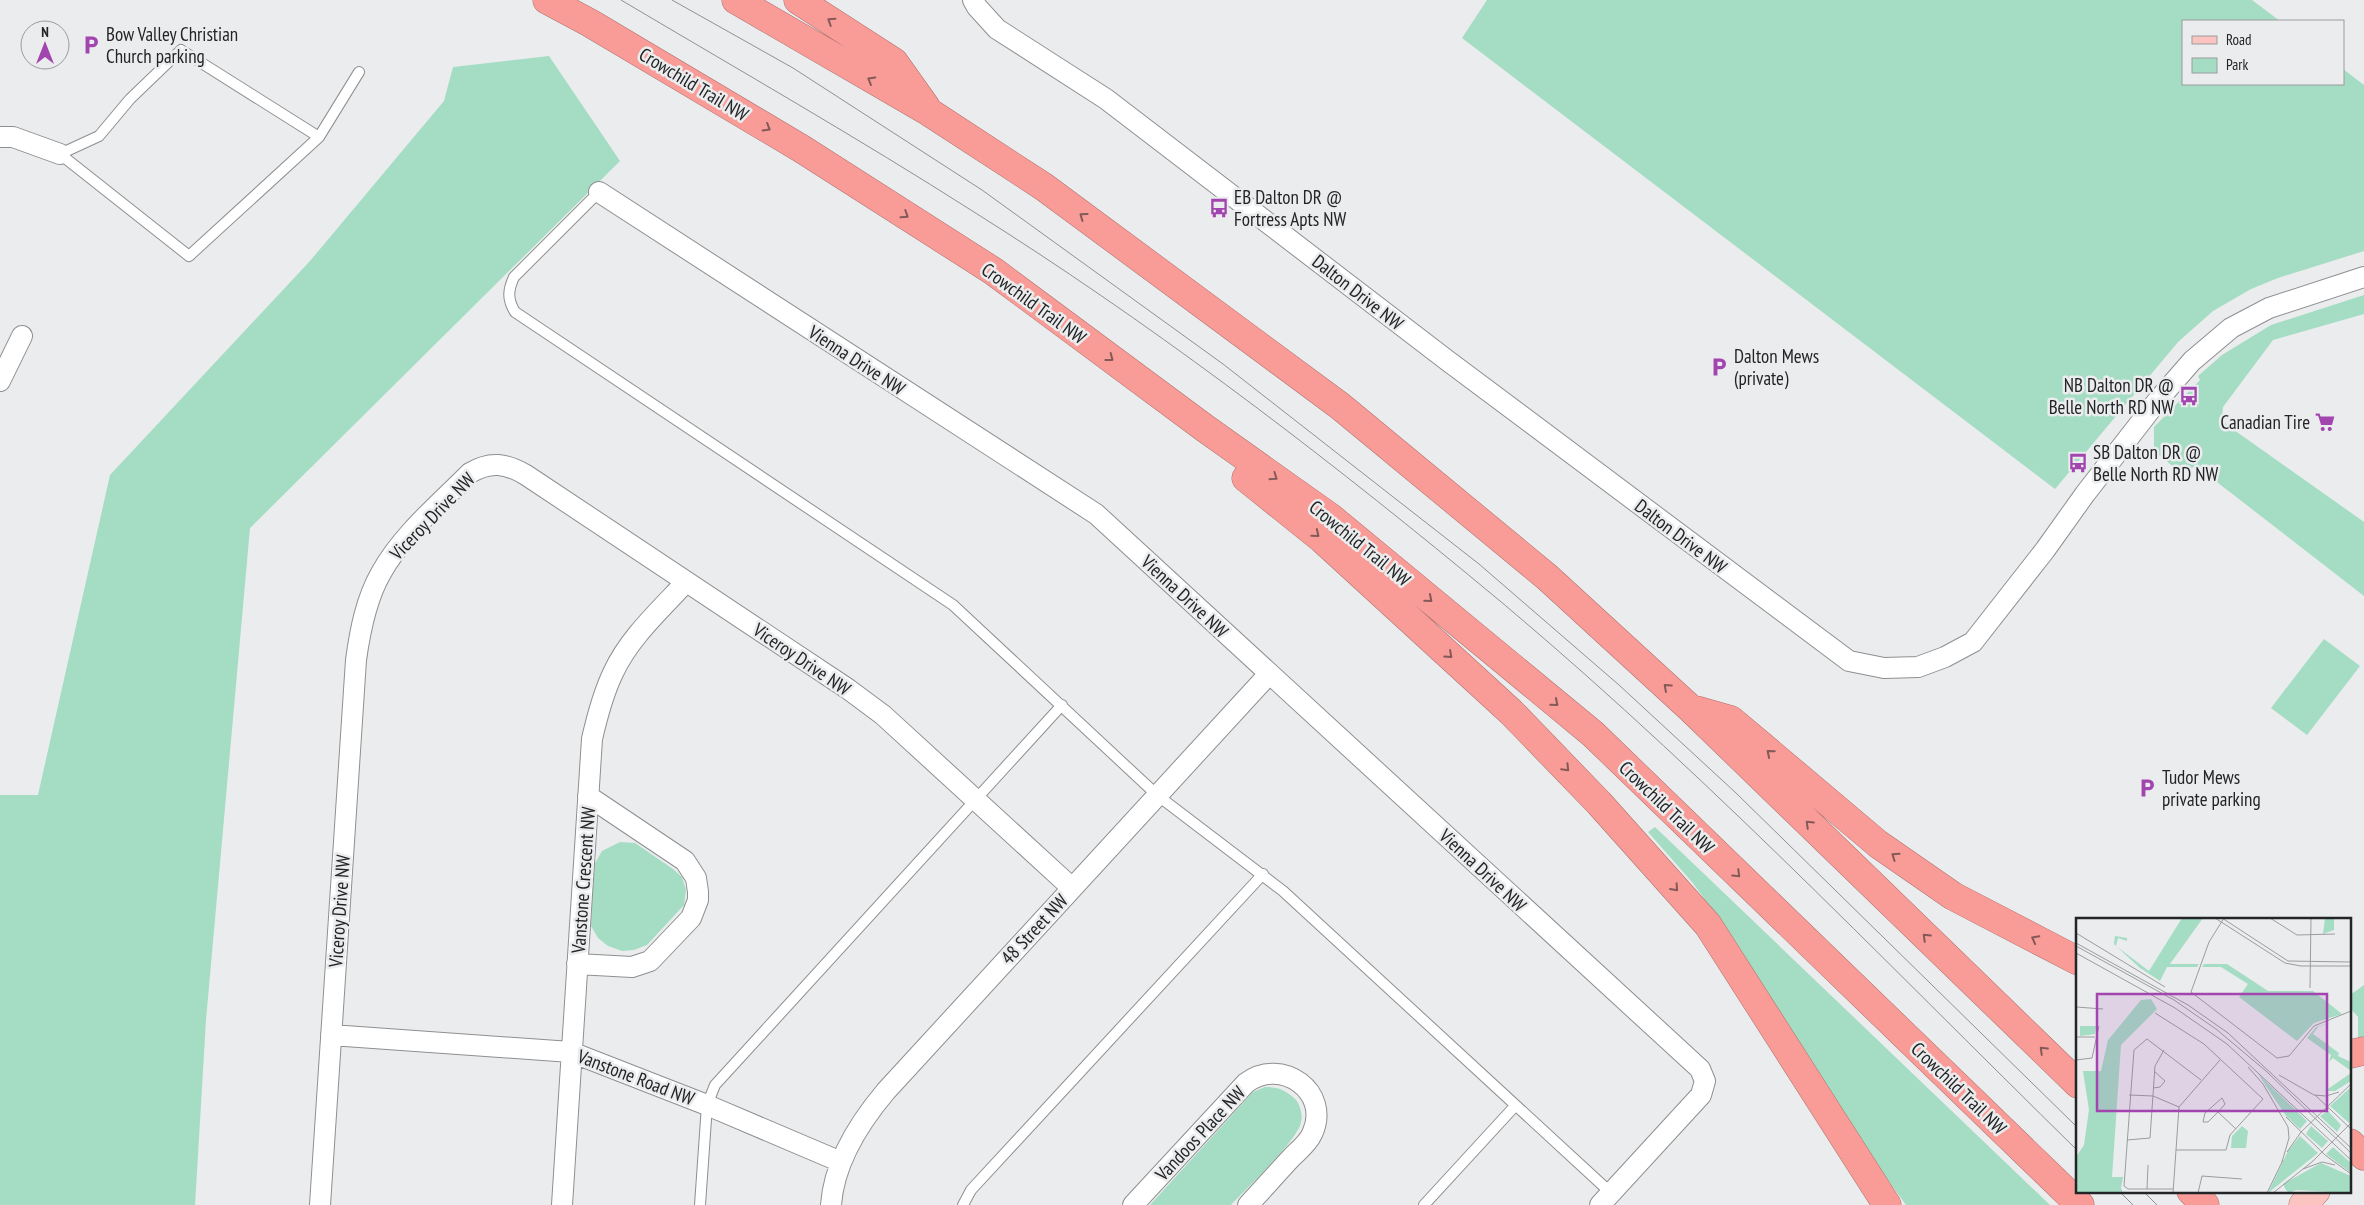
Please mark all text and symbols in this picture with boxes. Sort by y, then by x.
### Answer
one-way arrow [827,18,837,27]
north arrow [20,20,70,70]
legend [2182,20,2344,85]
place label: Bow Valley Christian Church parking [106,22,238,68]
text: N [41,23,49,41]
text: Road [2226,30,2252,49]
parking icon: Bow Valley Christian Church parking [80,34,102,56]
street label: Crowchild Trail NW [635,42,753,126]
text: Park [2226,55,2248,74]
one-way arrow [868,76,877,86]
one-way arrow [762,122,771,132]
place label: EB Dalton DR @ Fortress Apts NW [1234,185,1347,231]
bus stop icon: EB Dalton DR @ Fortress Apts NW [1208,197,1230,219]
one-way arrow [899,209,909,218]
one-way arrow [1079,213,1089,222]
street label: Dalton Drive NW [1308,249,1409,335]
street label: Crowchild Trail NW [977,257,1091,349]
street label: Vienna Drive NW [803,319,910,400]
place label: Dalton Mews (private) [1734,344,1819,390]
one-way arrow [1104,352,1114,361]
parking icon: Dalton Mews (private) [1708,356,1730,378]
place label: NB Dalton DR @ Belle North RD NW [2049,373,2174,419]
bus stop icon: NB Dalton DR @ Belle North RD NW [2178,385,2200,407]
place label: Canadian Tire [2221,410,2310,434]
supermarket icon: Canadian Tire [2314,411,2336,433]
place label: SB Dalton DR @ Belle North RD NW [2093,440,2219,486]
bus stop icon: SB Dalton DR @ Belle North RD NW [2067,452,2089,474]
street label: Viceroy Drive NW [384,467,480,566]
one-way arrow [1268,471,1278,480]
street label: Dalton Drive NW [1630,494,1732,579]
street label: Crowchild Trail NW [1304,495,1416,591]
one-way arrow [1310,529,1319,538]
street label: Vienna Drive NW [1136,549,1234,643]
one-way arrow [1423,594,1432,602]
street label: Viceroy Drive NW [748,617,856,701]
one-way arrow [1444,649,1453,658]
one-way arrow [1664,684,1673,693]
one-way arrow [1549,697,1558,706]
one-way arrow [1766,749,1775,758]
street label: Crowchild Trail NW [1614,755,1720,859]
one-way arrow [1560,762,1569,771]
place label: Tudor Mews private parking [2162,765,2261,811]
parking icon: Tudor Mews private parking [2136,777,2158,799]
street label: Vanstone Crescent NW [566,806,600,955]
one-way arrow [1806,821,1815,830]
street label: Vienna Drive NW [1434,823,1532,917]
one-way arrow [1891,853,1901,862]
street label: Viceroy Drive NW [323,854,355,969]
one-way arrow [1731,868,1740,877]
one-way arrow [1670,882,1679,891]
street label: 48 Street NW [995,889,1073,969]
inset map [2076,918,2352,1192]
one-way arrow [1923,934,1932,943]
one-way arrow [2031,935,2040,945]
street label: Crowchild Trail NW [1906,1036,2012,1140]
street label: Vanstone Road NW [573,1043,698,1110]
one-way arrow [2039,1047,2048,1056]
street label: Vandoos Place NW [1149,1080,1250,1186]

